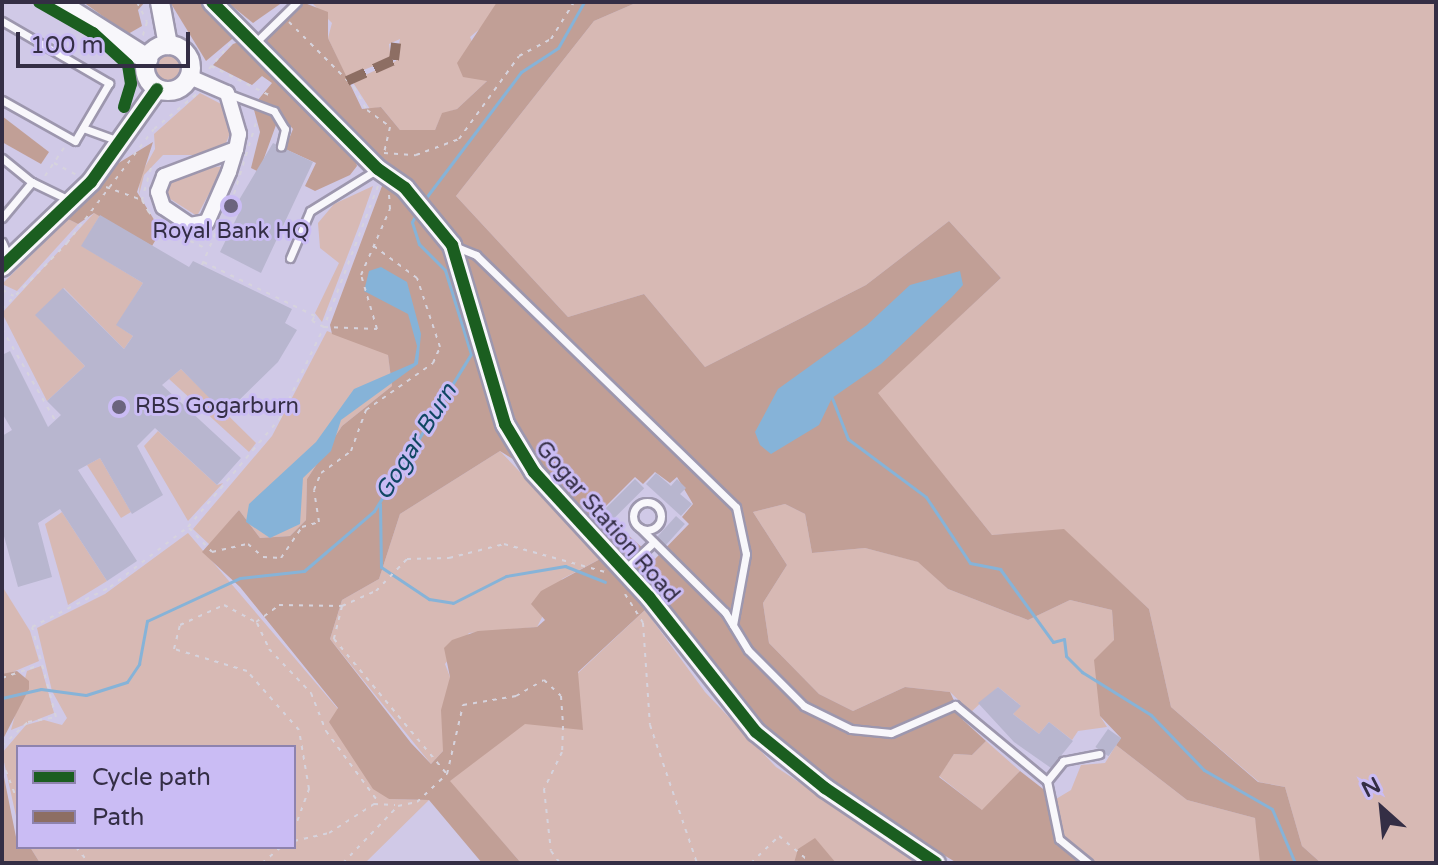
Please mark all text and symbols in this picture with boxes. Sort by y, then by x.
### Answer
scale bar [20,16,194,66]
text: 100 m [30,31,104,60]
marker: Royal Bank HQ [222,197,240,215]
place label: Royal Bank HQ [152,219,310,245]
water label: Gogar Burn [369,379,463,505]
place label: RBS Gogarburn [135,394,299,420]
marker: RBS Gogarburn [110,398,128,416]
street label: Gogar Station Road [530,436,684,608]
legend [16,745,296,849]
text: Cycle path [92,763,211,792]
north arrow [1342,769,1422,849]
text: N [1357,772,1385,803]
text: Path [92,803,145,832]

